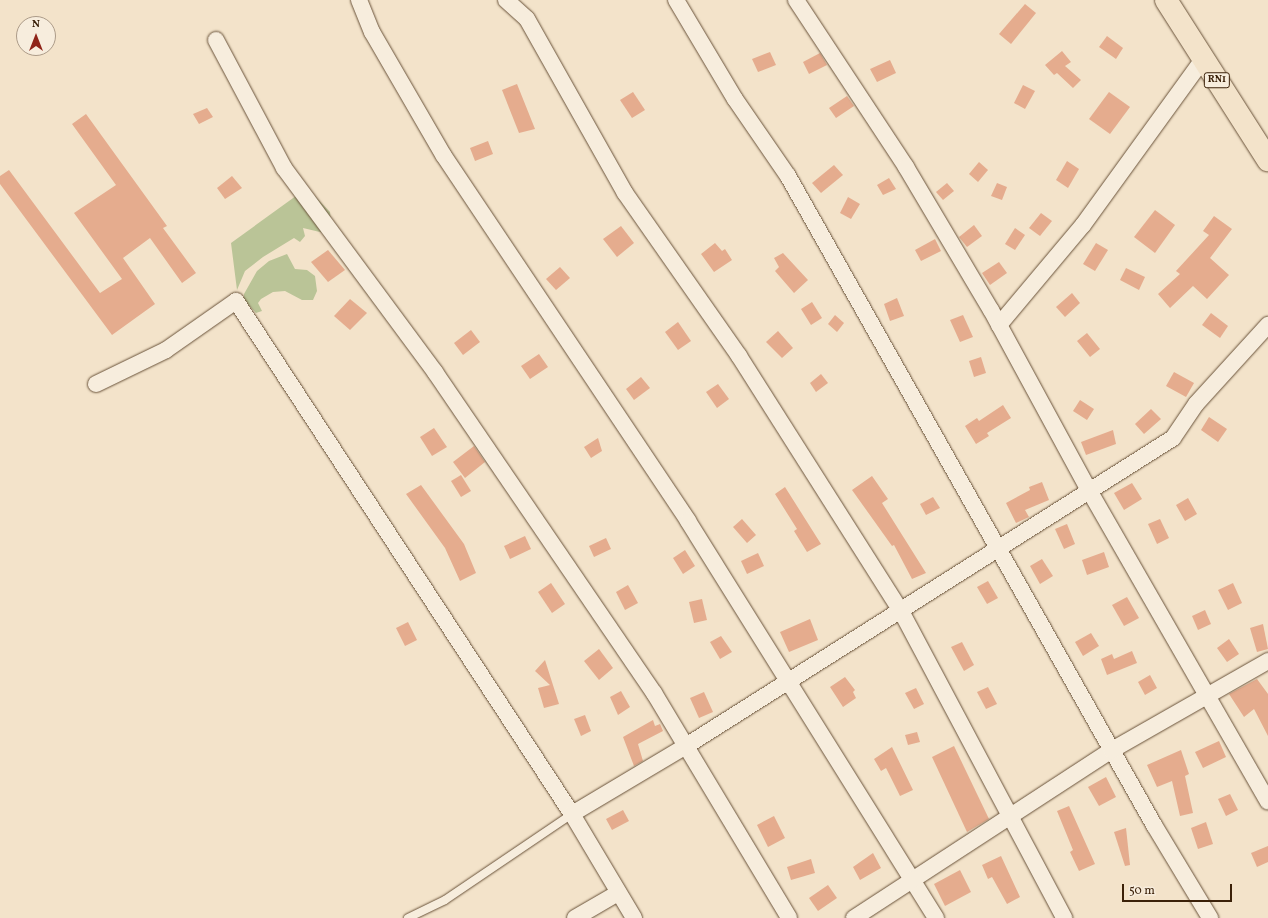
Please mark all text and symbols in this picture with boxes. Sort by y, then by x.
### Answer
north arrow [16,16,56,56]
text: N [32,17,40,32]
road number: RN1 [1203,72,1231,88]
scale bar [1124,876,1234,902]
text: 50 m [1129,883,1155,899]

